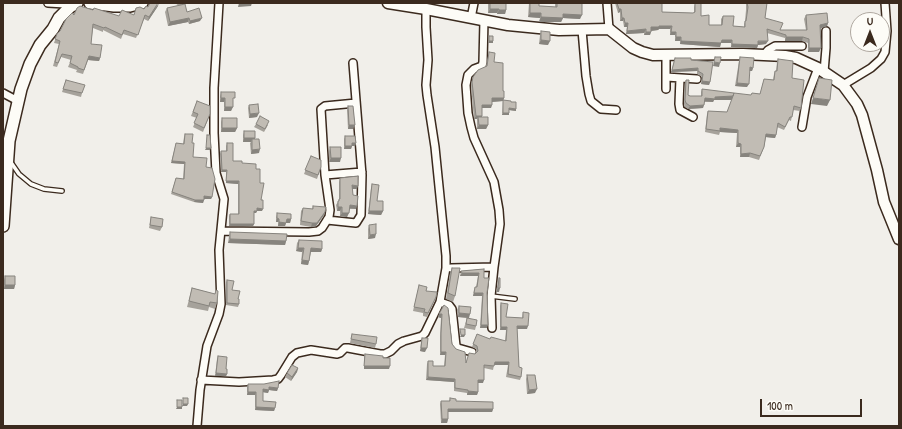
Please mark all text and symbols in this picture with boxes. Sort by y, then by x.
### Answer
north arrow [850,12,890,52]
text: U [867,14,873,28]
scale bar [762,391,864,417]
text: 100 m [767,397,793,414]

